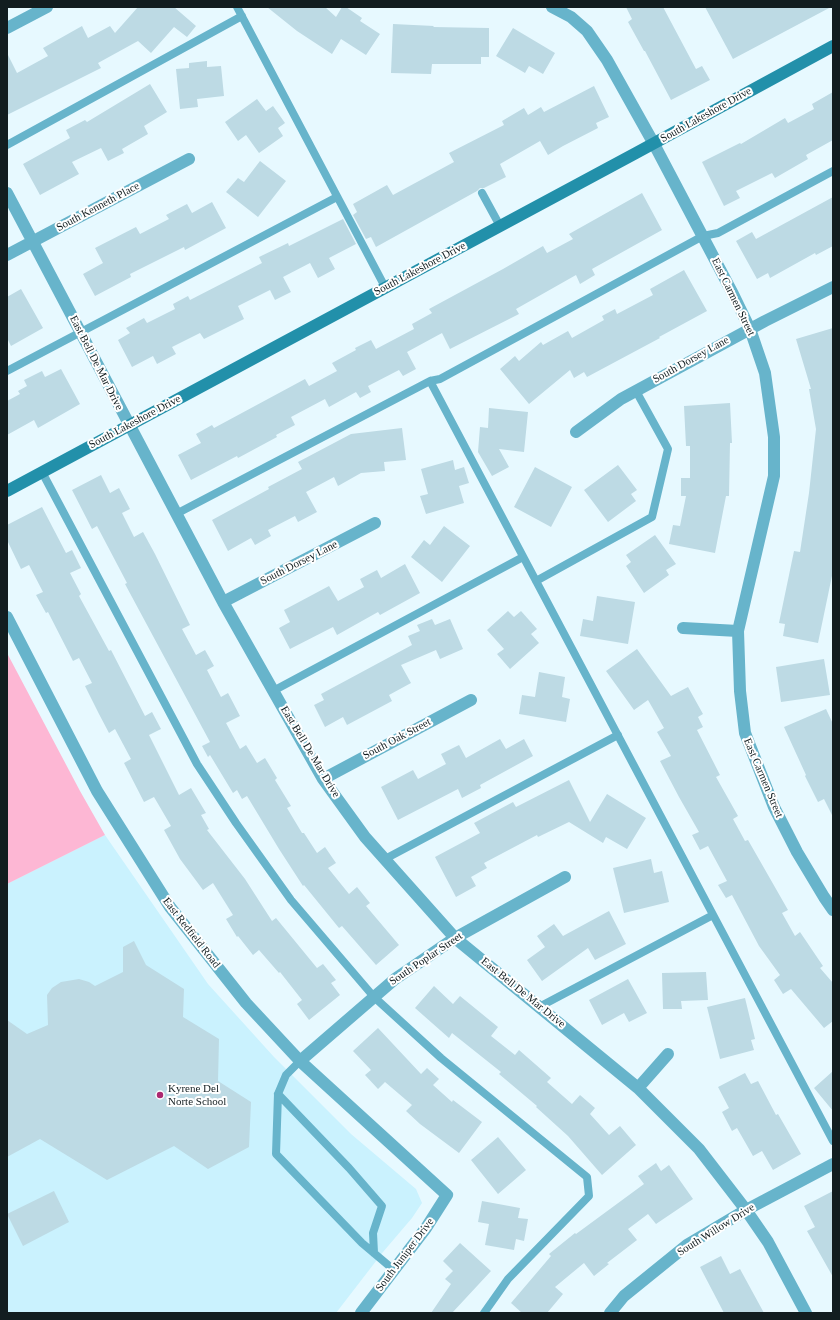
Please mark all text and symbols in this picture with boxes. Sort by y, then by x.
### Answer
street label: South Lakeshore Drive [658,84,754,146]
street label: South Kenneth Place [54,180,142,234]
street label: South Lakeshore Drive [372,239,468,299]
street label: East Carmen Street [708,256,758,338]
street label: East Bell De Mar Drive [66,313,126,413]
street label: South Dorsey Lane [651,334,731,386]
street label: South Lakeshore Drive [87,392,183,452]
street label: South Dorsey Lane [258,538,340,588]
street label: East Bell De Mar Drive [277,704,343,800]
street label: South Oak Street [361,716,433,762]
street label: East Carmen Street [740,736,786,820]
street label: East Redfield Road [159,895,223,971]
street label: South Poplar Street [387,930,465,988]
street label: East Bell De Mar Drive [478,955,568,1031]
place label: Kyrene Del Norte School [168,1082,226,1108]
marker: Kyrene Del Norte School [155,1090,165,1100]
street label: South Willow Drive [675,1201,757,1259]
street label: South Juniper Drive [373,1216,437,1294]

